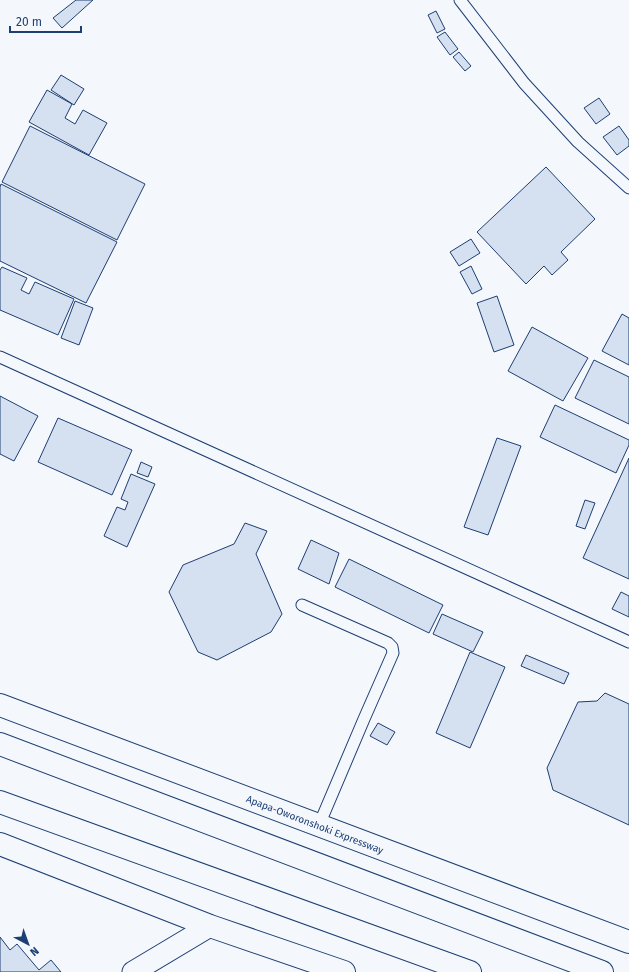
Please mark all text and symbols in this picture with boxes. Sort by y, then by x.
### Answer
scale bar [10,8,81,34]
text: 20 m [16,15,42,29]
street label: Apapa-Oworonshoki Expressway [244,793,385,857]
north arrow [8,924,48,964]
text: N [27,944,41,958]

